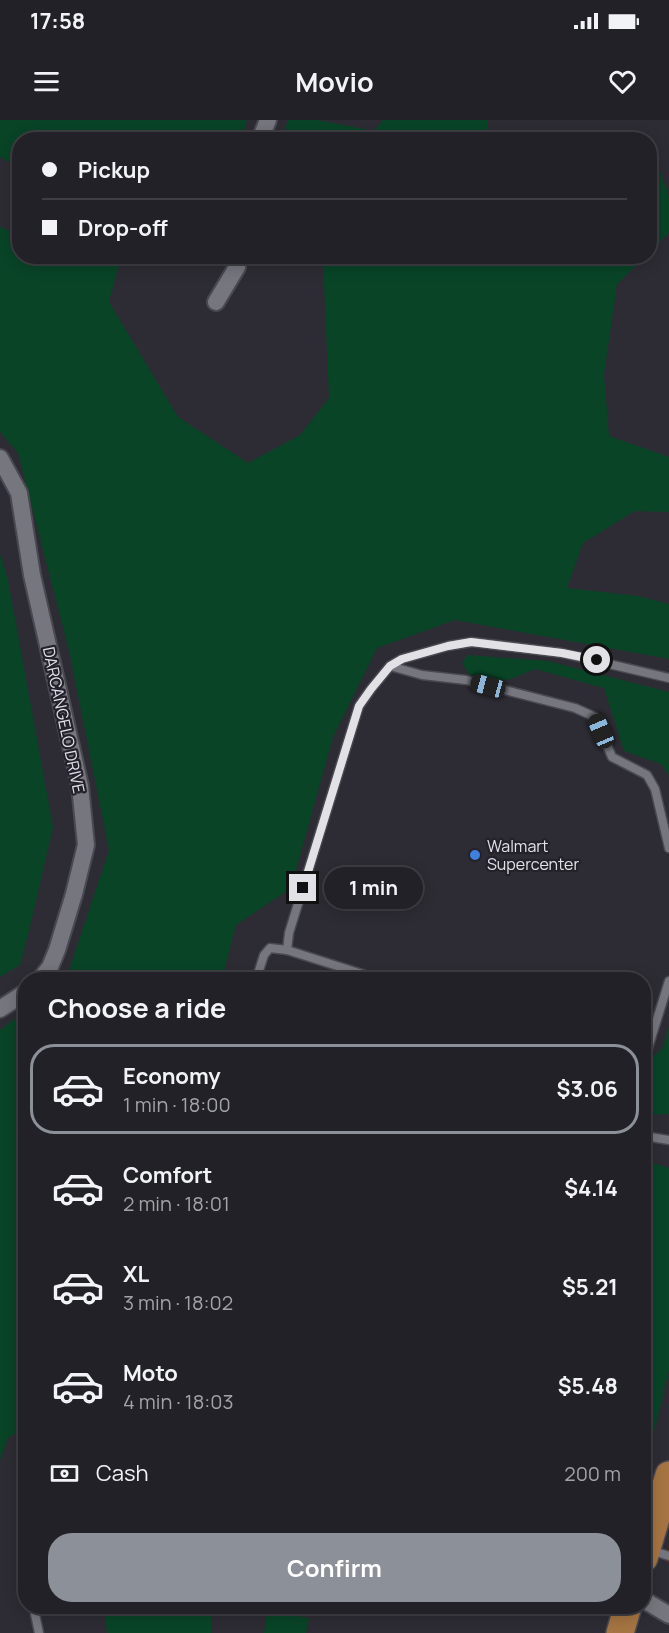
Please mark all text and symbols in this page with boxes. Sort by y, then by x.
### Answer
text: 17:58 [30,6,85,36]
text: Movio [295,63,374,100]
icon: menu [30,65,63,98]
icon: heart [606,65,639,98]
text: Pickup [78,155,150,185]
text: Drop-off [78,213,168,243]
street label: DARCANGELO DRIVE [38,645,90,795]
route start [583,646,610,673]
car [468,673,508,699]
car [586,711,616,751]
place label: Walmart Supercenter [487,835,579,875]
marker: Walmart Supercenter [468,848,482,862]
callout: 1 min [324,867,423,909]
route end [289,874,316,901]
text: 1 min [349,874,398,901]
text: Choose a ride [48,989,226,1026]
text: Economy [123,1061,221,1091]
icon: car [51,1062,105,1116]
text: $3.06 [557,1074,618,1104]
text: 1 min · 18:00 [123,1091,231,1118]
text: Comfort [123,1160,212,1190]
icon: car [51,1161,105,1215]
text: $4.14 [564,1173,618,1203]
text: 2 min · 18:01 [123,1190,230,1217]
text: XL [123,1259,149,1289]
icon: car [51,1260,105,1314]
text: $5.21 [562,1272,618,1302]
text: 3 min · 18:02 [123,1289,233,1316]
text: Moto [123,1358,178,1388]
icon: car [51,1359,105,1413]
text: $5.48 [558,1371,618,1401]
text: 4 min · 18:03 [123,1388,233,1415]
icon: cash [48,1457,81,1490]
text: Cash [96,1458,149,1488]
text: 200 m [564,1460,621,1487]
button: Confirm [48,1533,621,1602]

